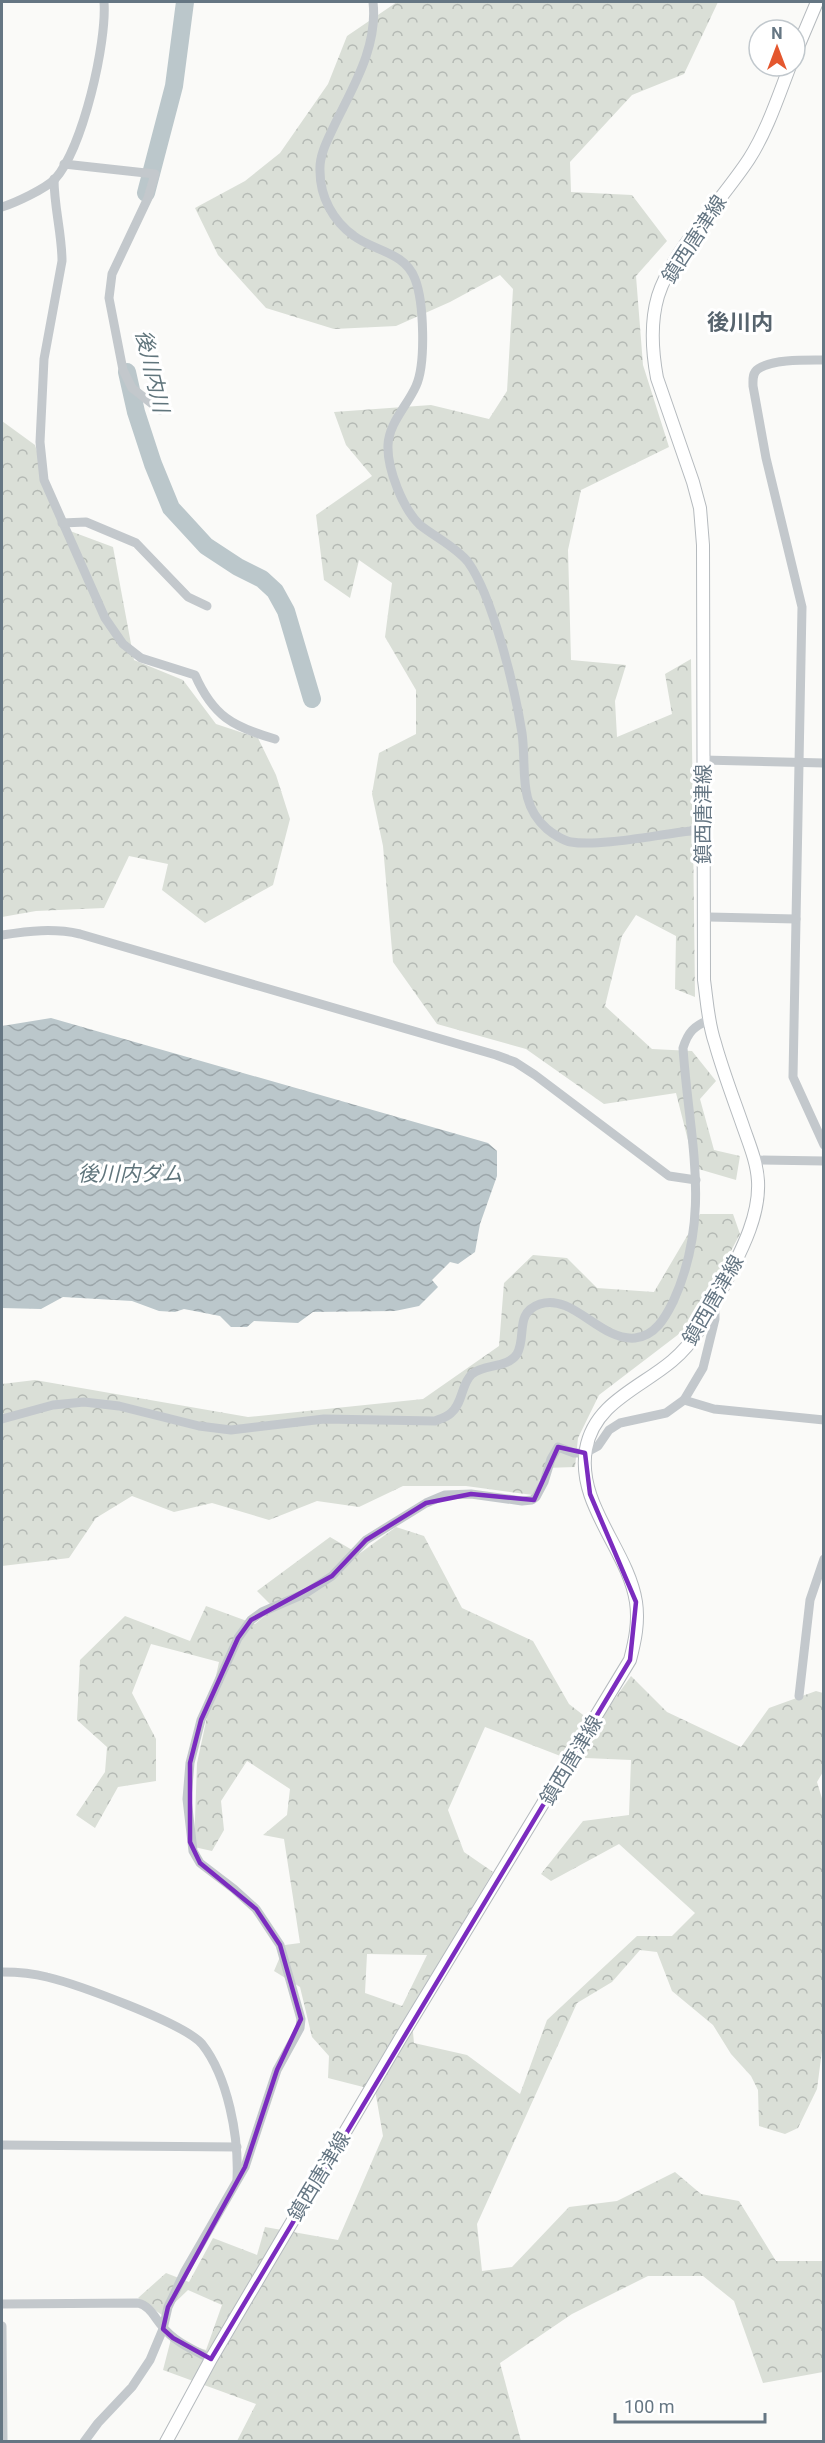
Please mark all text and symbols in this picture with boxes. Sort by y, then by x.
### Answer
north arrow [747,18,807,78]
text: N [771,24,783,43]
street label: 鎮西唐津線 [657,191,731,287]
district label: 後川内 [707,310,773,335]
water label: 後川内川 [131,327,174,417]
street label: 鎮西唐津線 [691,764,715,864]
water label: 後川内ダム [78,1162,183,1186]
street label: 鎮西唐津線 [678,1251,748,1349]
street label: 鎮西唐津線 [535,1711,607,1809]
street label: 鎮西唐津線 [283,2127,355,2225]
scale bar [615,2386,765,2424]
text: 100 m [624,2396,675,2417]

